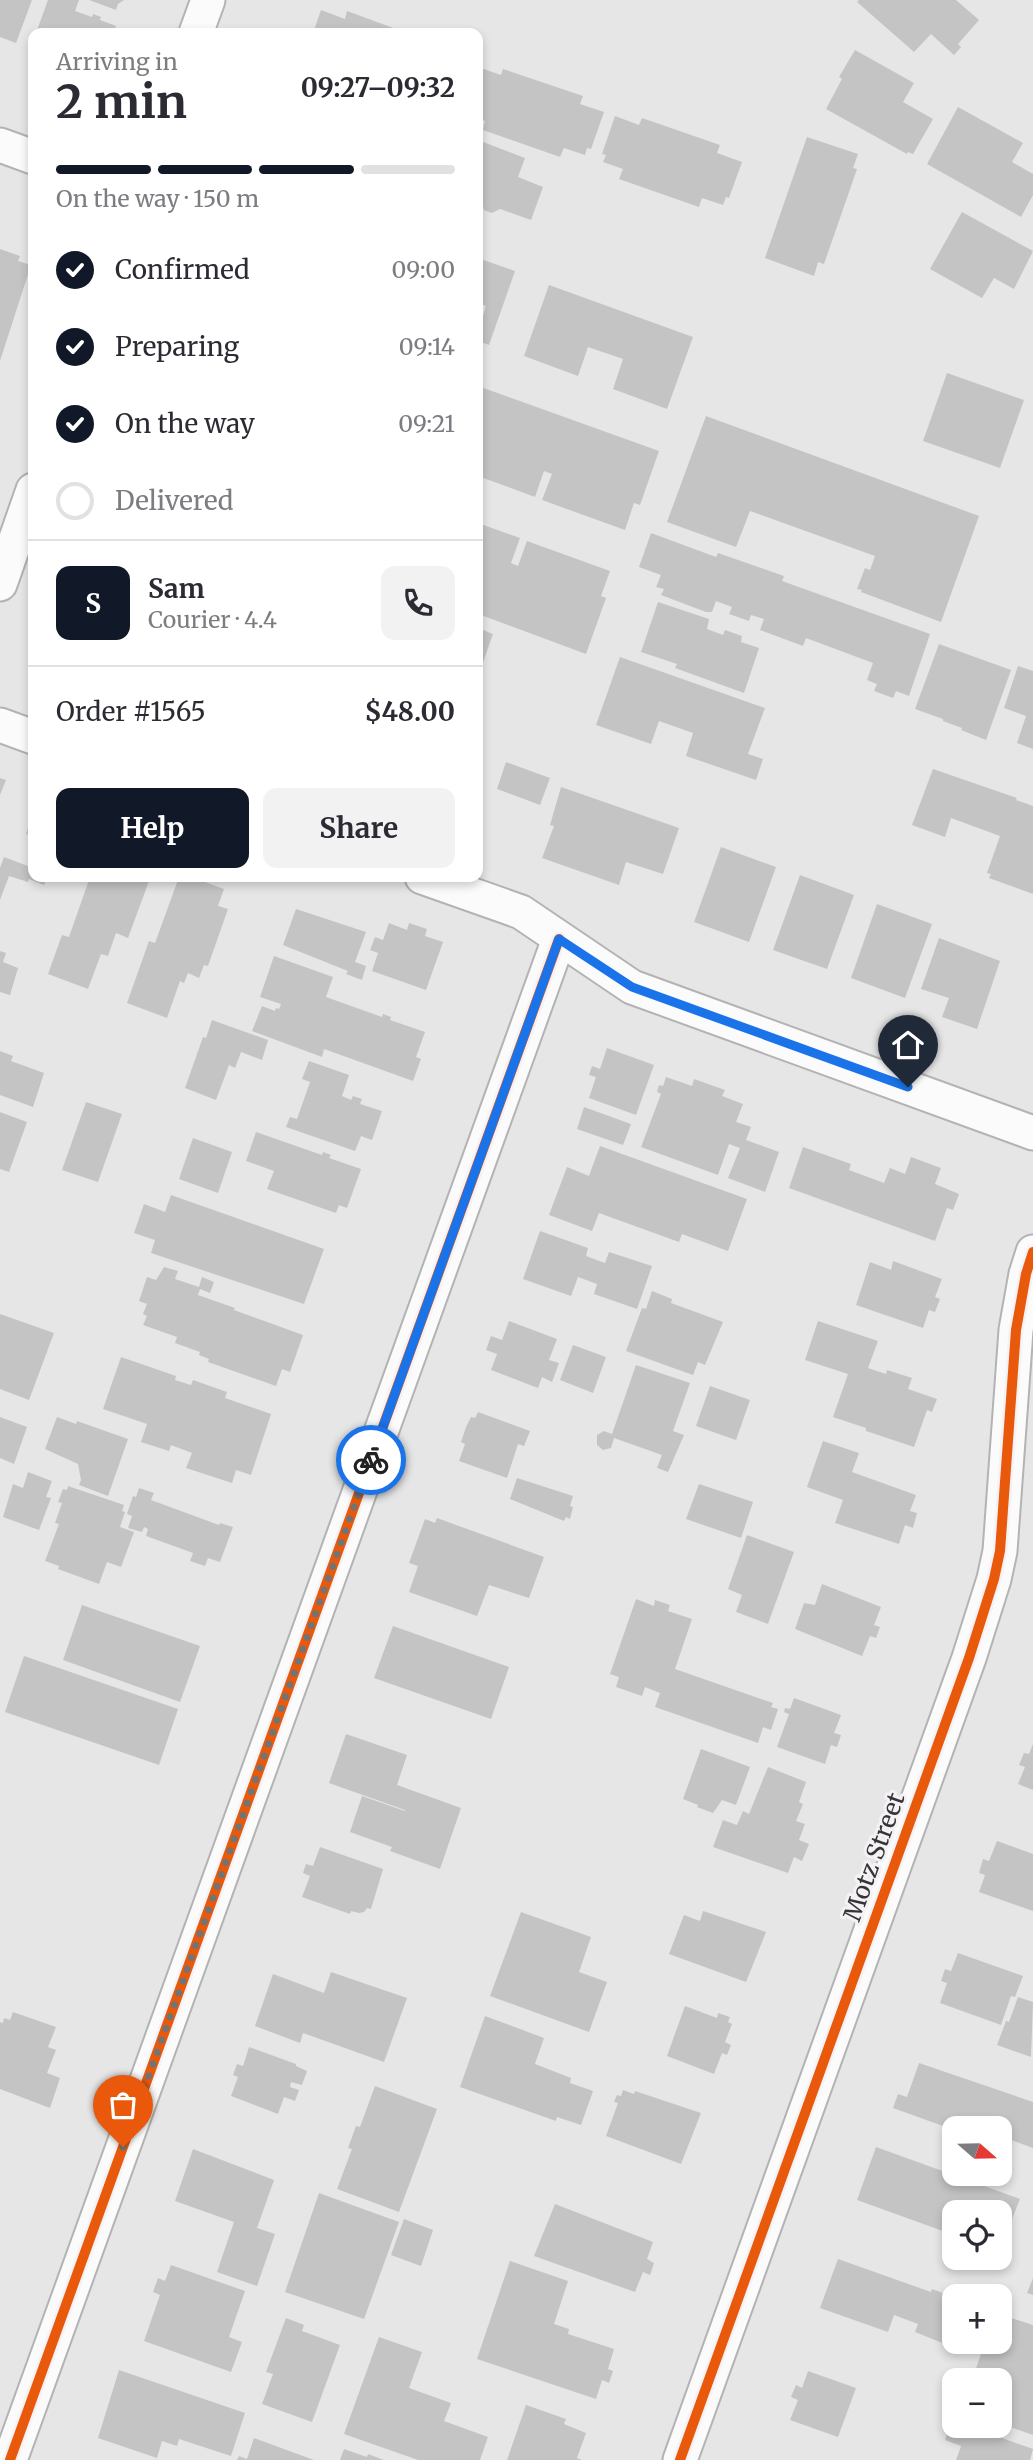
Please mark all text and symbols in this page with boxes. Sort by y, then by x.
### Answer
text: Arriving in [56,47,178,76]
text: 09:27–09:32 [301,71,455,104]
text: 2 min [56,73,187,131]
text: On the way · 150 m [56,184,259,213]
icon: check [56,251,94,289]
text: Confirmed [115,253,250,286]
text: 09:00 [392,255,455,284]
icon: check [56,328,94,366]
text: Preparing [115,330,239,363]
text: 09:14 [399,332,455,361]
icon: check [56,405,94,443]
text: On the way [115,407,255,440]
text: 09:21 [398,409,455,438]
text: Delivered [115,484,234,517]
button: phone [381,566,455,640]
text: Sam [148,572,205,605]
text: S [85,587,101,620]
text: Courier · 4.4 [148,605,277,634]
text: Order #1565 [56,695,206,728]
text: $48.00 [364,695,455,728]
button: Help [56,788,249,868]
button: Share [263,788,455,868]
pin [878,1015,938,1087]
icon: home [889,1026,927,1064]
courier [336,1425,406,1495]
icon: bike [352,1441,390,1479]
street label: Motz Street [836,1788,912,1925]
pin [93,2075,153,2147]
icon: bag [104,2086,142,2124]
north arrow [942,2116,1012,2186]
map controls [942,2116,1012,2438]
button: locate [942,2200,1012,2270]
button: + [942,2284,1012,2354]
button: − [942,2368,1012,2438]

